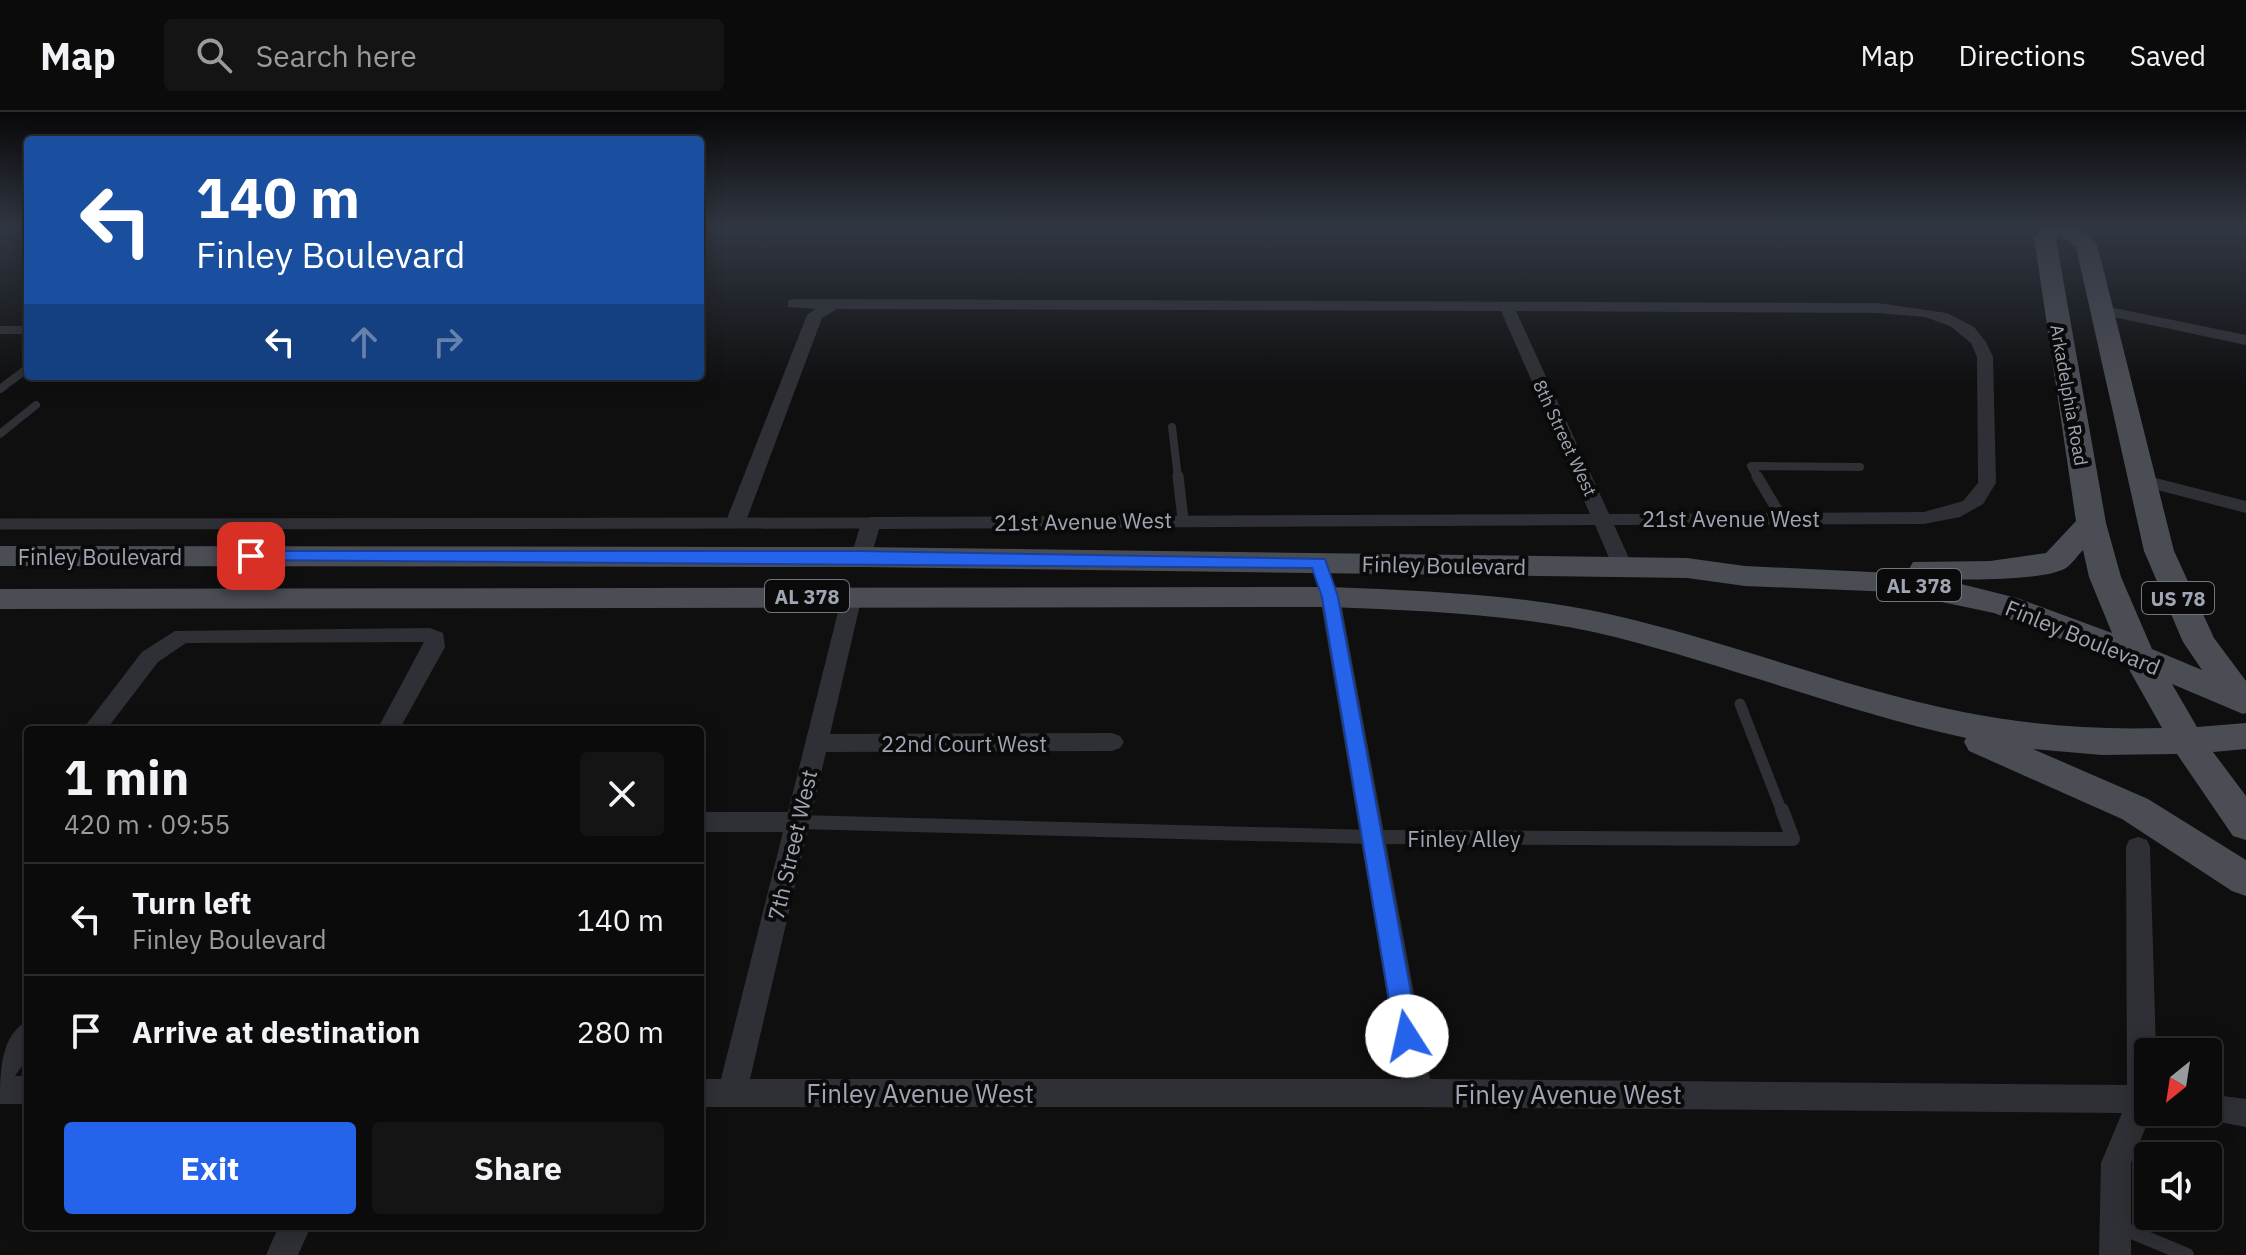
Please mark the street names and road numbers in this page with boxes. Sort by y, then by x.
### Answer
street label: Arkadelphia Road [2045,323,2093,467]
street label: 8th Street West [1528,376,1602,500]
street label: 21st Avenue West [1642,504,1820,533]
street label: 21st Avenue West [994,505,1172,537]
street label: Finley Boulevard [18,542,182,571]
street label: Finley Boulevard [1361,549,1527,581]
road number: AL 378 [1877,569,1961,601]
road number: AL 378 [765,580,849,612]
road number: US 78 [2142,582,2214,614]
street label: Finley Boulevard [2001,593,2165,681]
street label: 22nd Court West [881,729,1047,758]
street label: 7th Street West [761,767,823,923]
street label: Finley Alley [1407,824,1521,853]
street label: Finley Avenue West [806,1076,1034,1110]
street label: Finley Avenue West [1454,1077,1682,1111]

